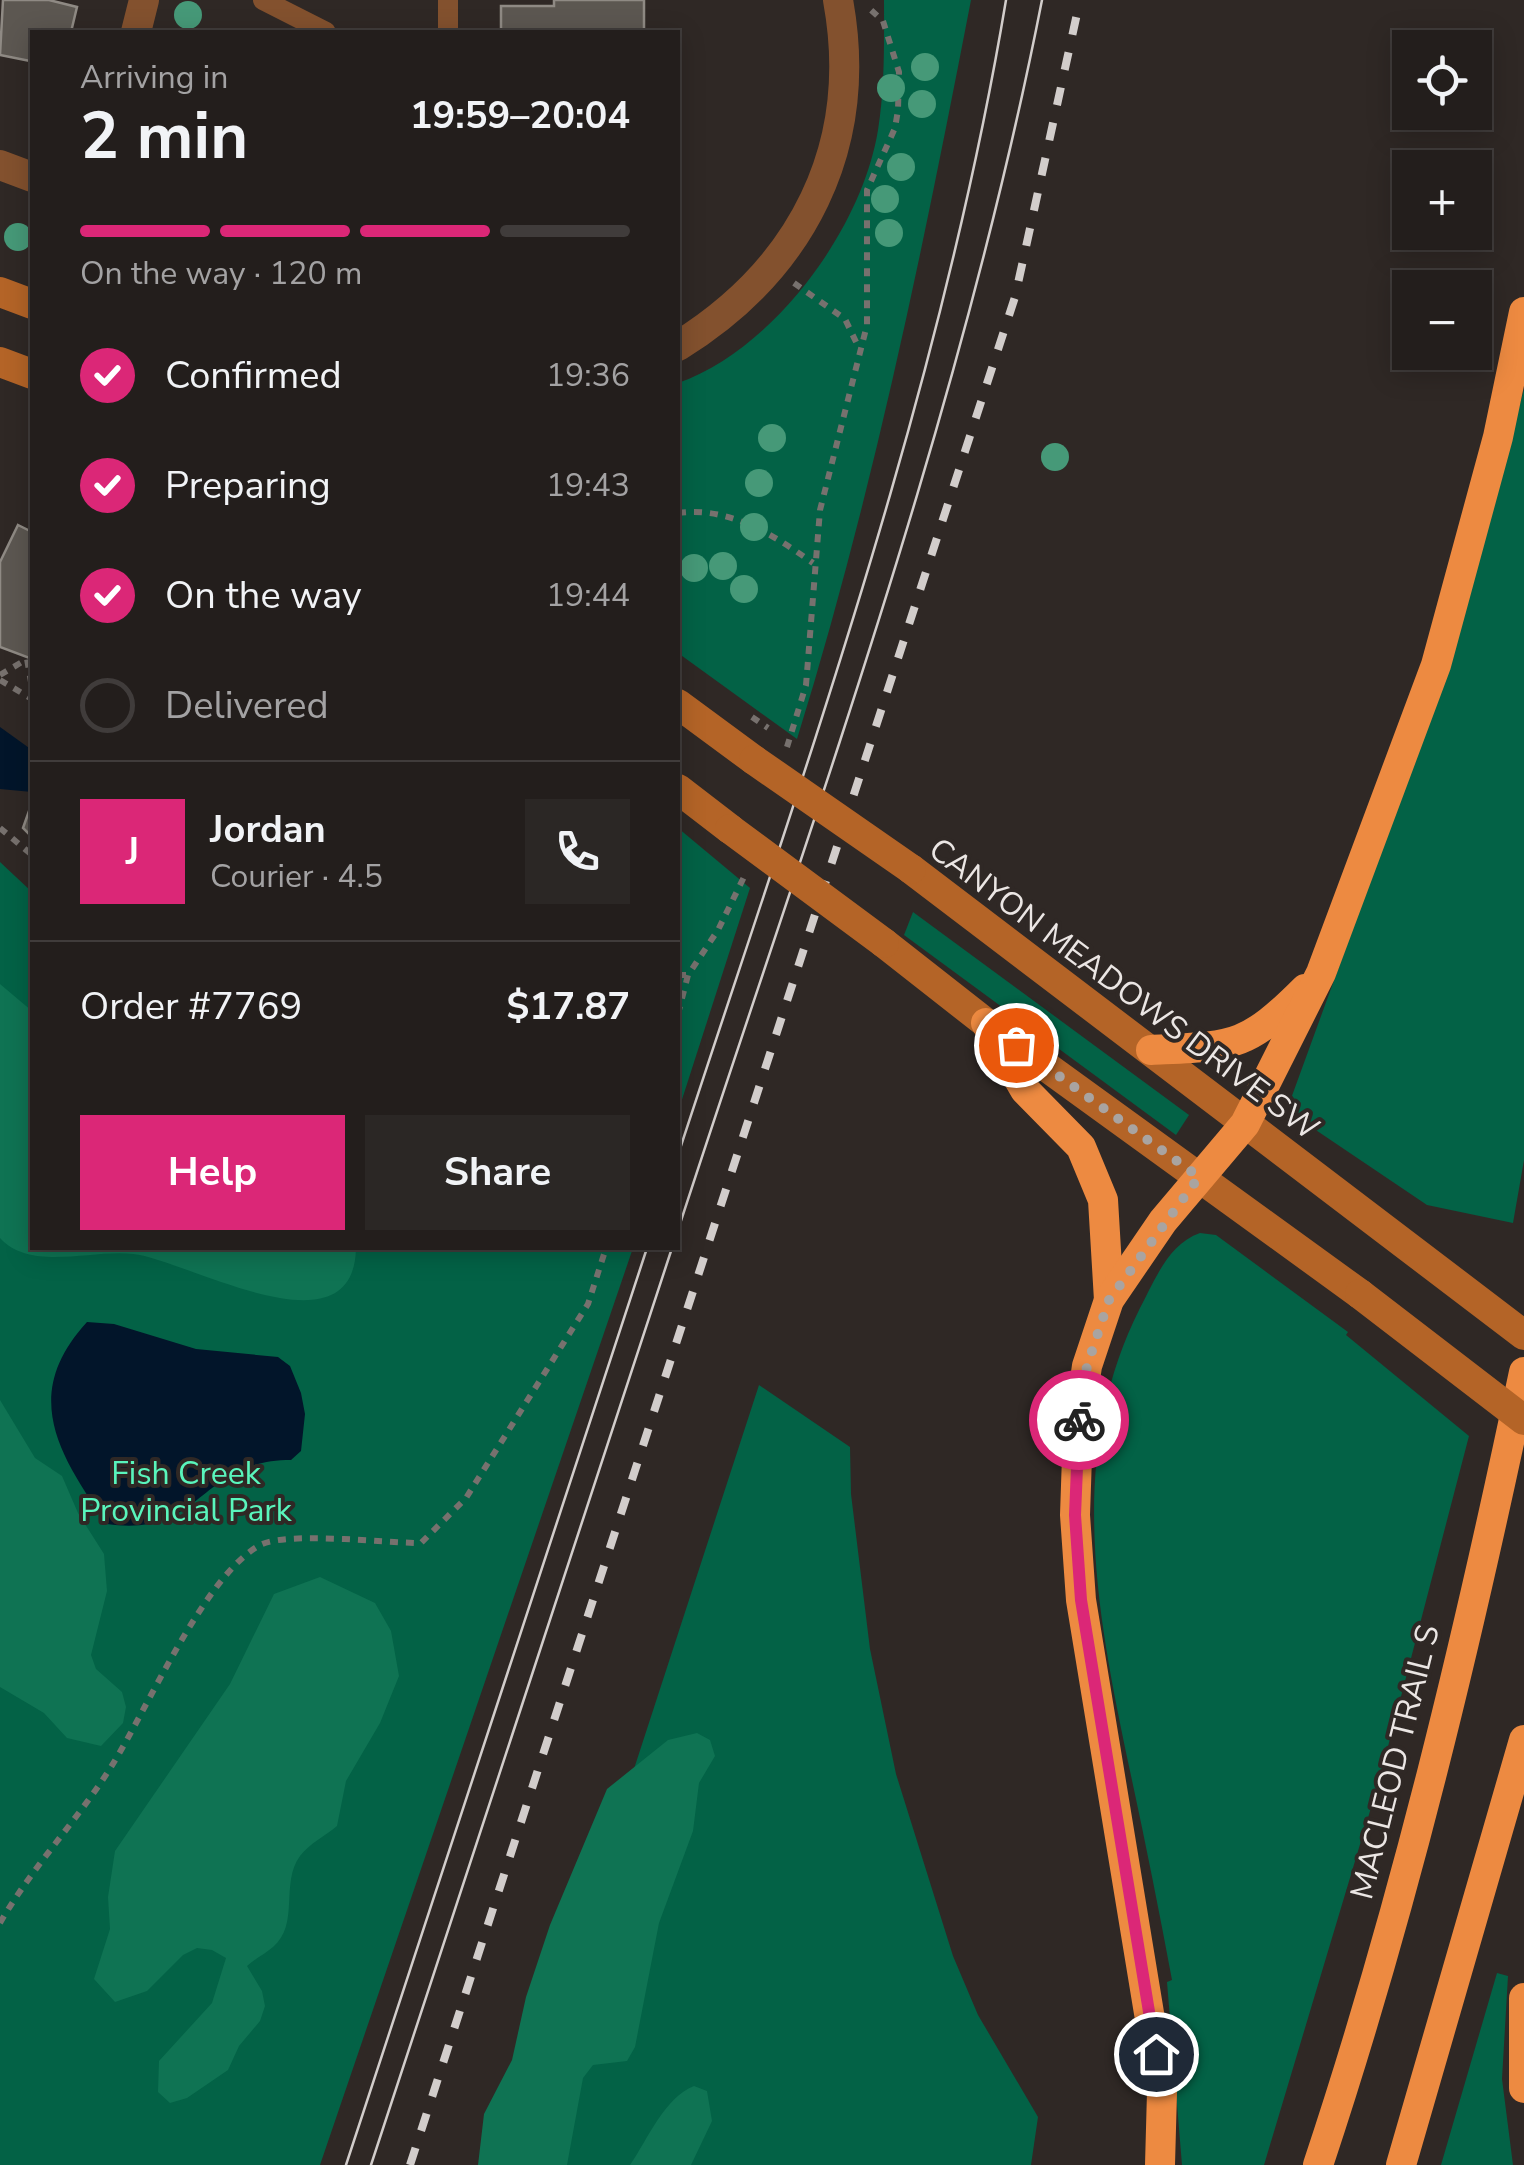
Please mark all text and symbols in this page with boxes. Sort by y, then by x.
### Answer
map controls [1392,30,1492,370]
button: locate [1392,30,1492,130]
text: Arriving in [80,56,228,99]
text: 19:59–20:04 [410,90,630,141]
text: 2 min [80,92,248,181]
button: + [1392,150,1492,250]
text: On the way · 120 m [80,252,362,295]
button: − [1392,270,1492,370]
icon: check [80,348,135,403]
text: Confirmed [165,350,342,401]
text: 19:36 [546,354,630,397]
icon: check [80,458,135,513]
text: Preparing [165,460,331,511]
text: 19:43 [546,464,630,507]
icon: check [80,568,135,623]
text: On the way [165,570,361,621]
text: 19:44 [546,574,630,617]
text: Delivered [165,680,329,731]
button: phone [525,799,630,904]
text: Jordan [210,804,326,855]
text: J [126,826,139,877]
street label: CANYON MEADOWS DRIVE SW [920,828,1328,1150]
text: Courier · 4.5 [210,855,383,898]
text: Order #7769 [80,981,302,1032]
text: $17.87 [507,981,630,1032]
pin [974,1003,1059,1088]
icon: bag [989,1018,1044,1073]
button: Help [80,1115,345,1230]
button: Share [365,1115,630,1230]
courier [1029,1370,1129,1470]
icon: bike [1052,1393,1107,1448]
park label: Fish Creek Provincial Park [80,1452,293,1532]
street label: MACLEOD TRAIL S [1340,1620,1450,1904]
pin [1114,2012,1199,2097]
icon: home [1129,2027,1184,2082]

